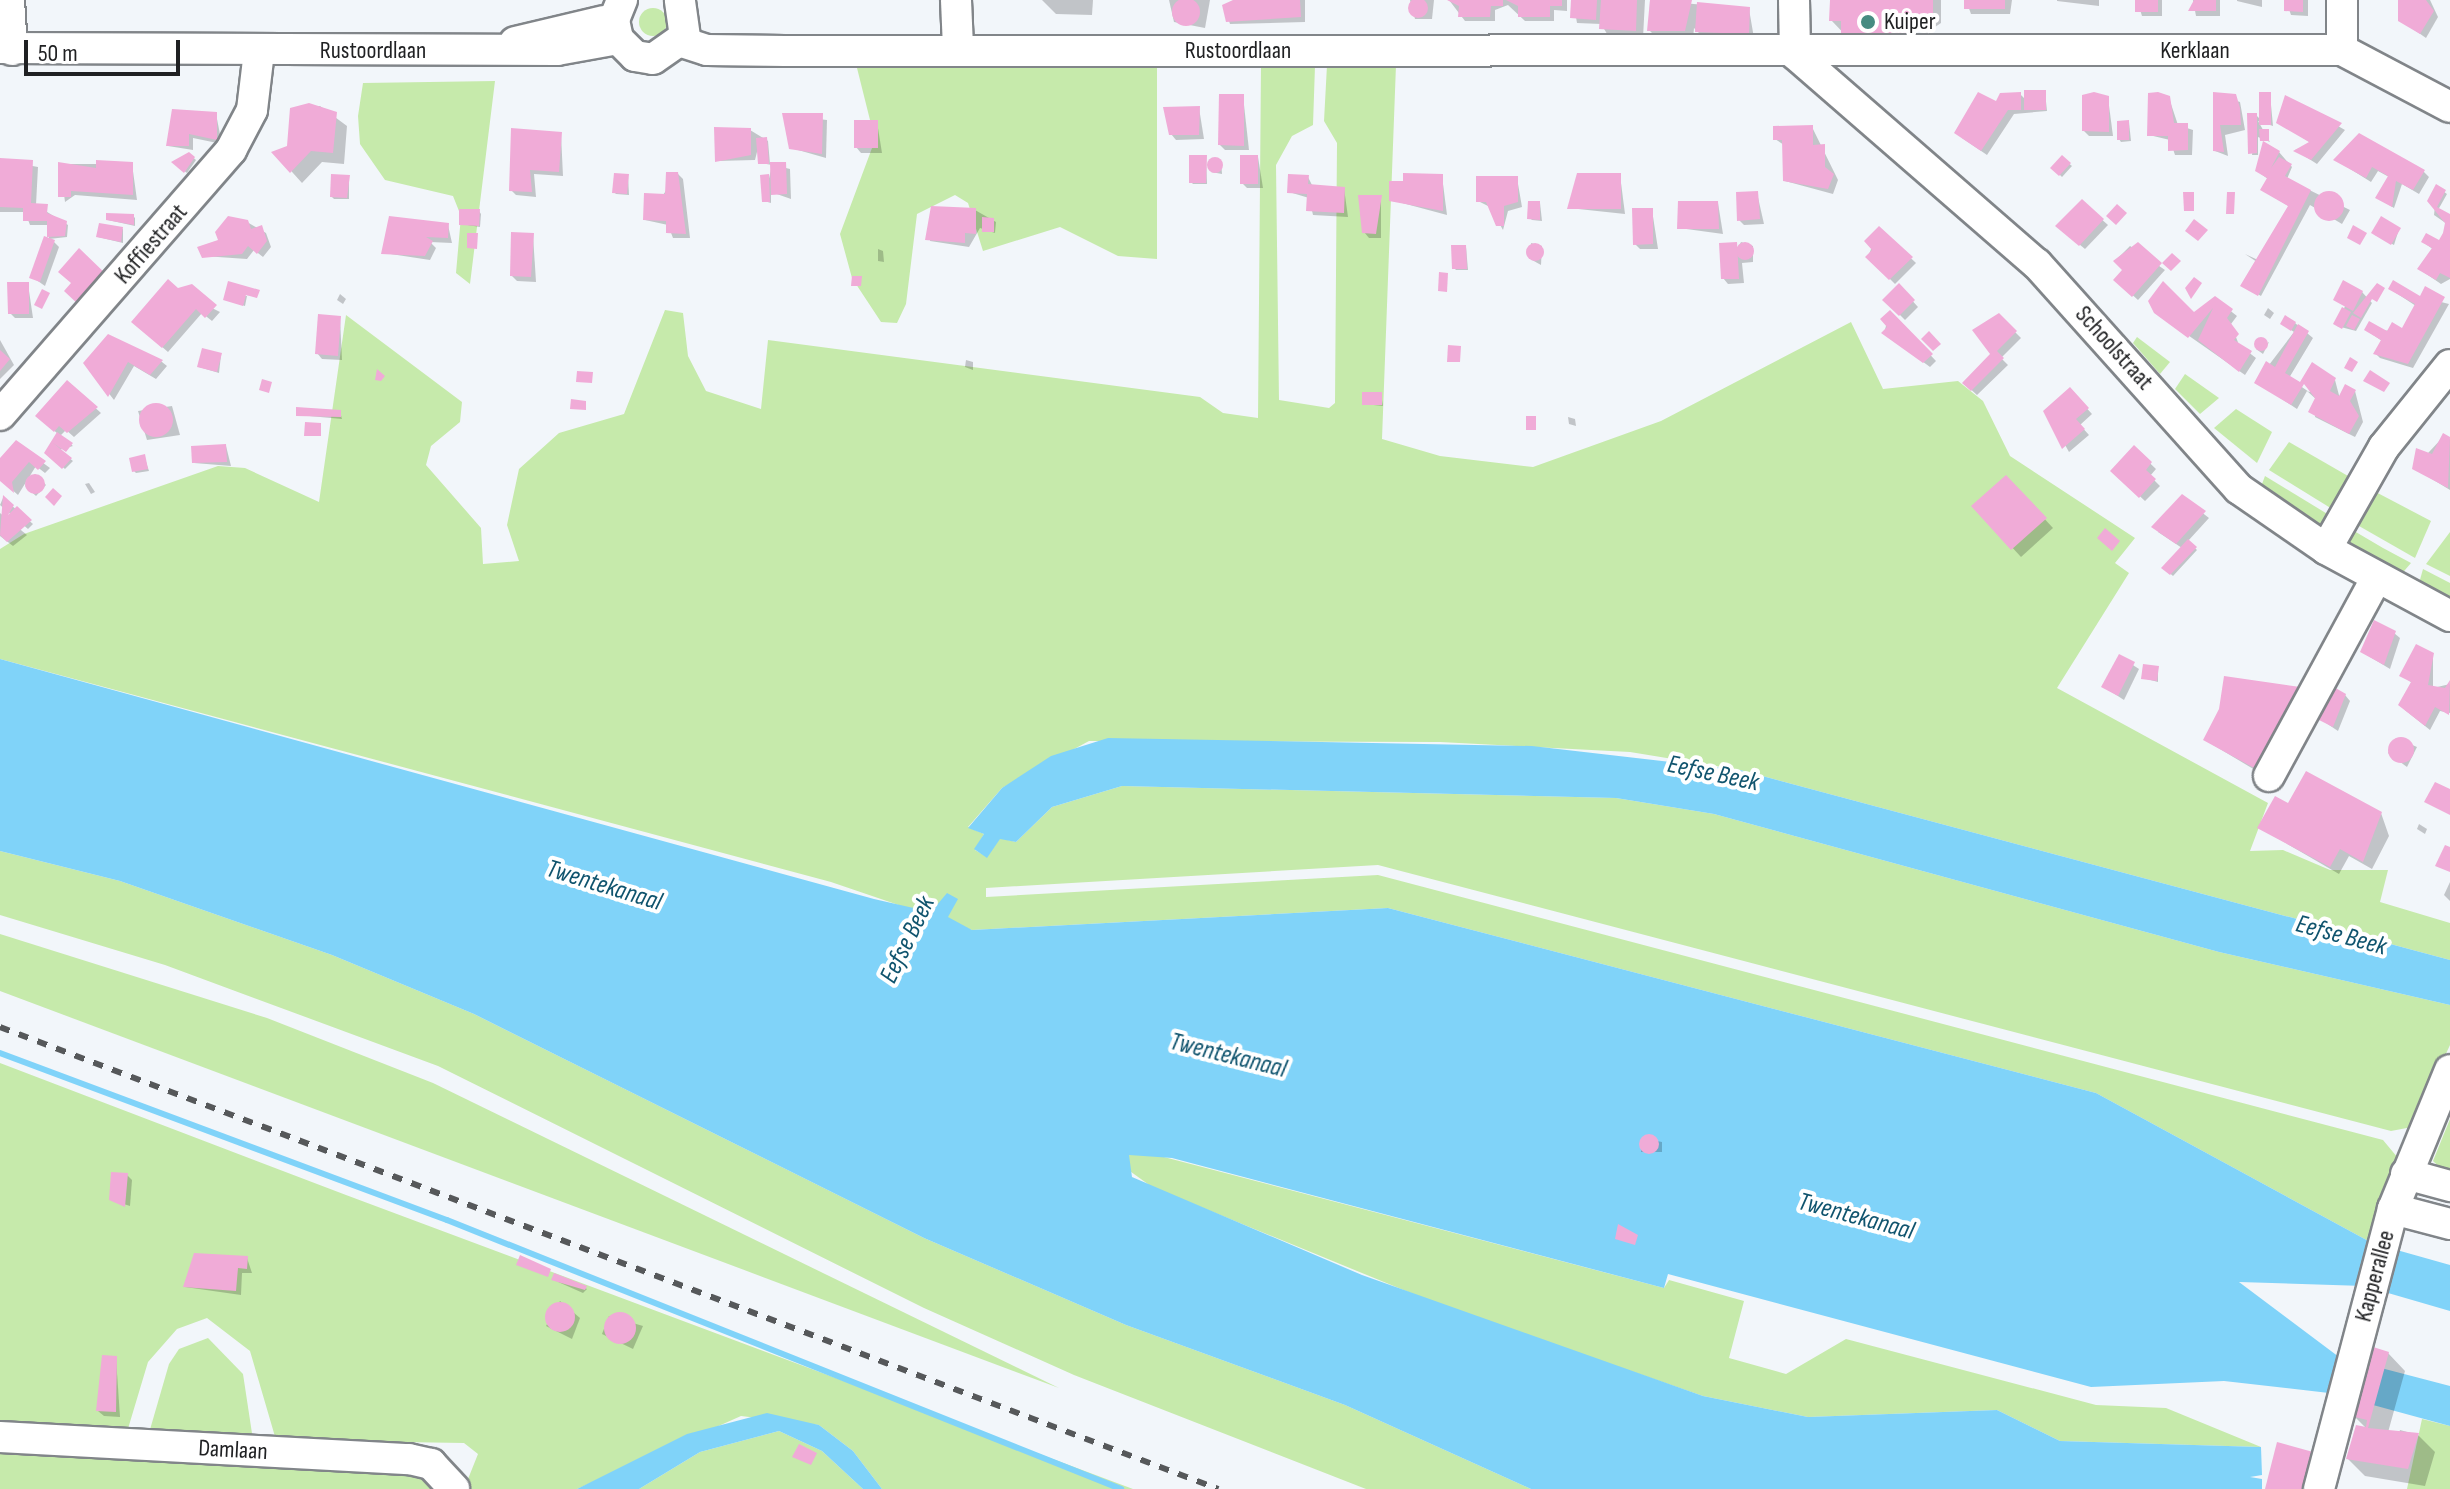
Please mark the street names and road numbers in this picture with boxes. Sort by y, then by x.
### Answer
street label: Rustoordlaan [320,37,426,65]
street label: Rustoordlaan [1185,37,1291,65]
street label: Kerklaan [2160,37,2230,65]
street label: Koffiestraat [108,198,194,290]
street label: Schoolstraat [2069,300,2159,396]
street label: Kapperallee [2349,1227,2401,1325]
street label: Damlaan [198,1434,268,1466]

